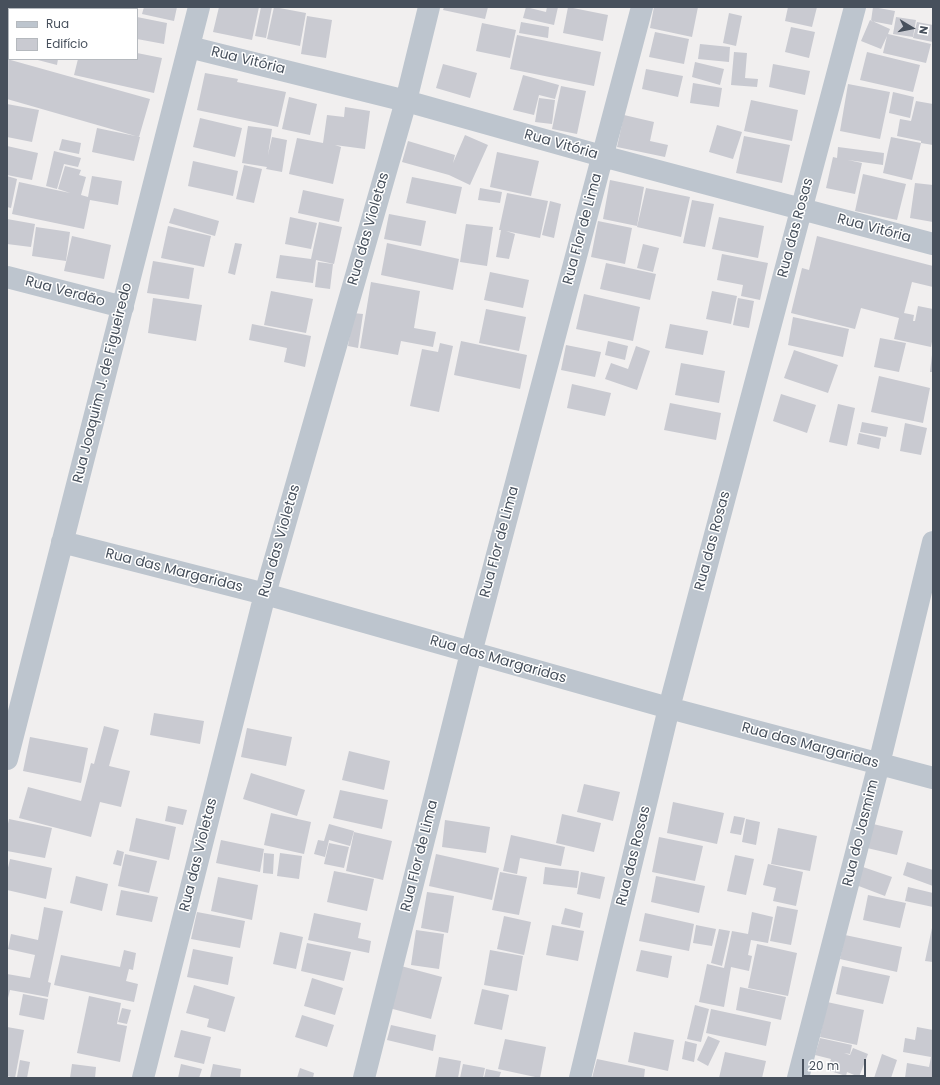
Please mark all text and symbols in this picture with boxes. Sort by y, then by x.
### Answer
legend [8,8,138,60]
north arrow [892,8,932,48]
text: Rua [46,15,69,32]
text: N [915,25,932,36]
text: Edifício [46,35,88,52]
street label: Rua Vitória [209,44,287,78]
street label: Rua Vitória [522,126,600,164]
street label: Rua das Violetas [345,171,393,287]
street label: Rua Flor de Lima [560,172,606,286]
street label: Rua das Rosas [775,176,817,280]
street label: Rua Vitória [835,211,913,247]
street label: Rua Verdão [23,273,107,311]
street label: Rua Joaquim J. de Figueiredo [70,281,136,485]
street label: Rua das Violetas [256,483,304,599]
street label: Rua Flor de Lima [477,485,523,599]
street label: Rua das Rosas [692,489,734,593]
street label: Rua das Margaridas [103,546,245,596]
street label: Rua das Margaridas [428,632,568,688]
street label: Rua das Margaridas [740,720,880,772]
street label: Rua do Jasmim [840,778,882,888]
street label: Rua das Violetas [177,796,221,914]
street label: Rua Flor de Lima [398,798,442,914]
street label: Rua das Rosas [613,804,655,908]
scale bar [804,1051,868,1077]
text: 20 m [809,1057,839,1074]

